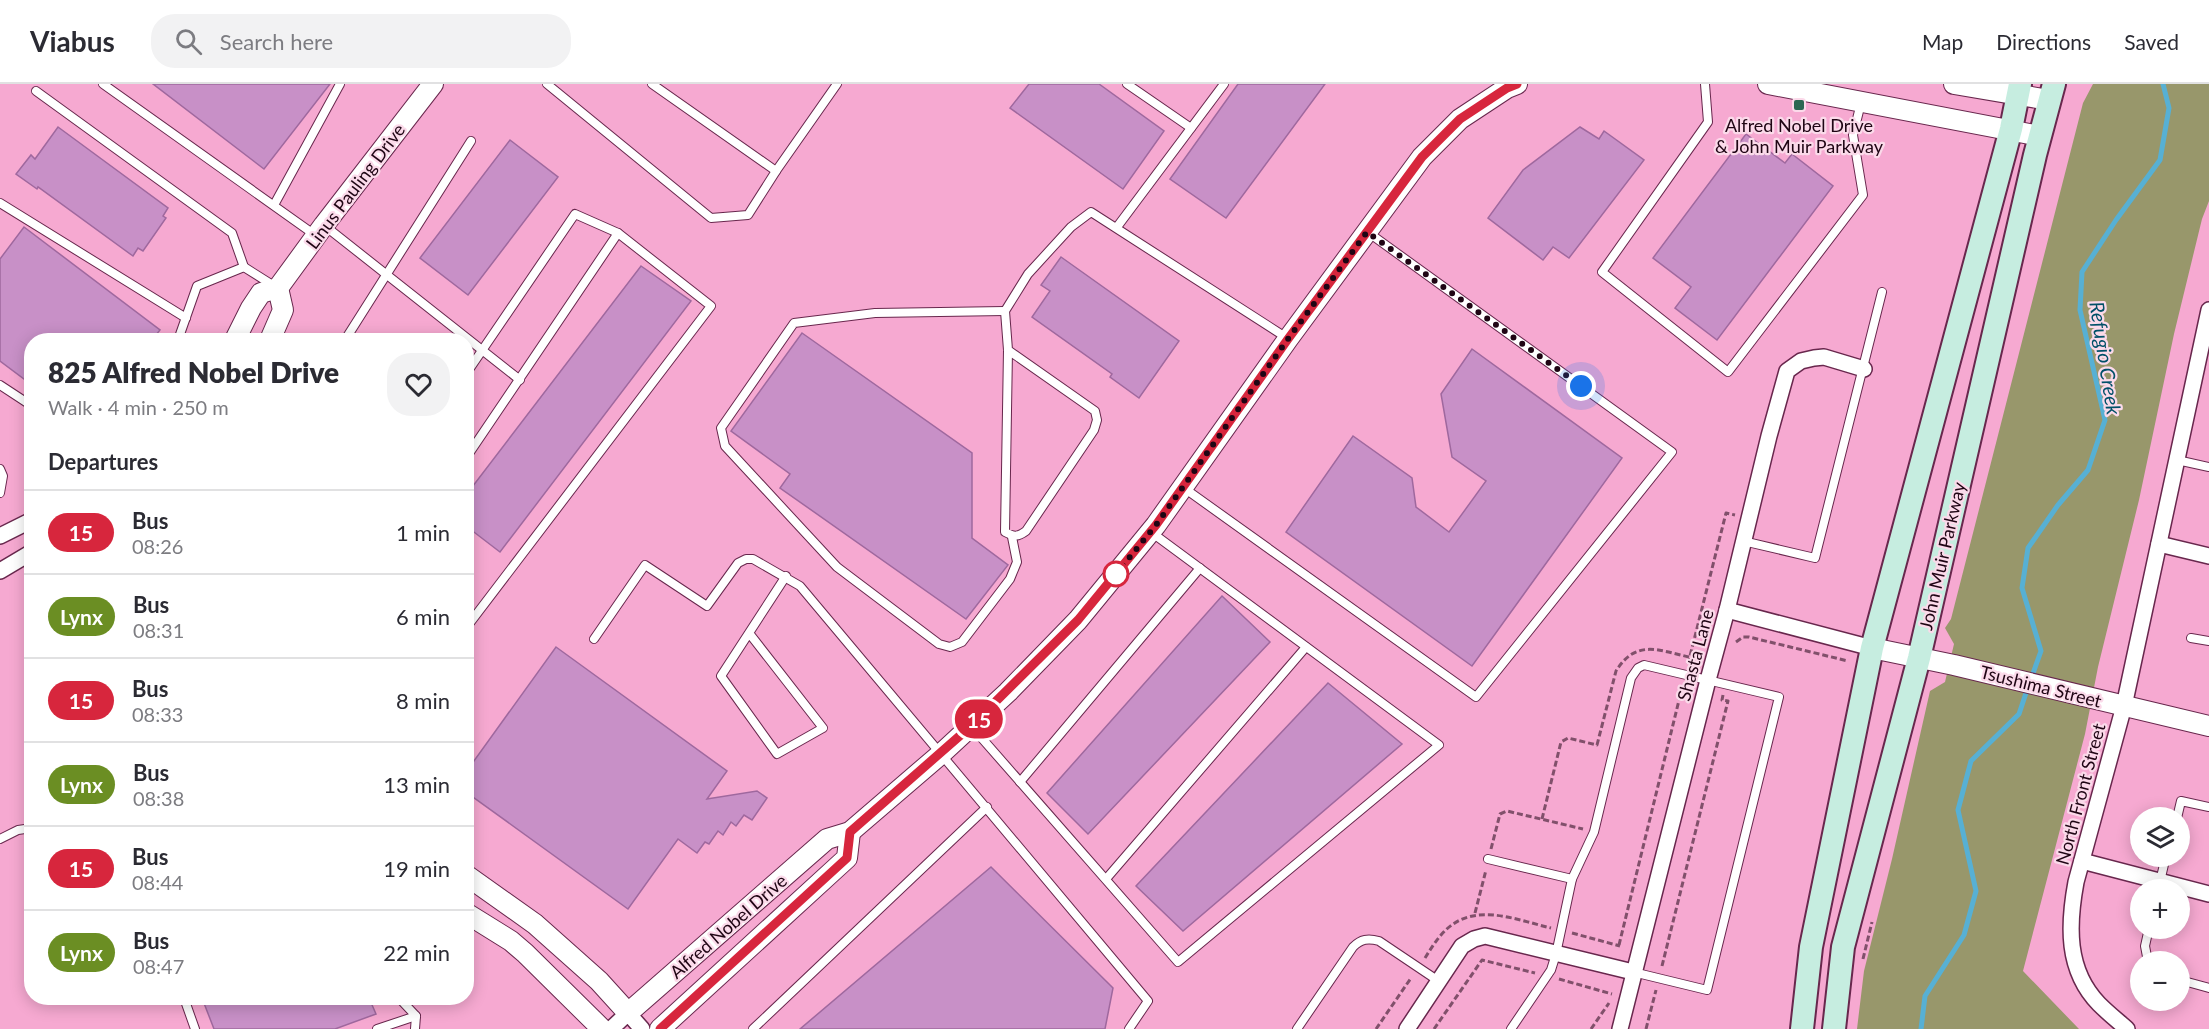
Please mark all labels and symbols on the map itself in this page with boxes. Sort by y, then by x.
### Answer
marker: Alfred Nobel Drive & John Muir Parkway [1792,98,1806,112]
place label: Alfred Nobel Drive & John Muir Parkway [1715,114,1884,157]
street label: Linus Pauling Drive [301,119,409,253]
water label: Refugio Creek [2085,300,2127,417]
your location [1566,371,1596,401]
street label: John Muir Parkway [1914,479,1970,632]
unlabelled marker [1103,561,1129,587]
street label: Shasta Lane [1672,607,1718,703]
street label: Tsushima Street [1978,660,2104,712]
line badge: 15 [952,700,1006,738]
street label: North Front Street [2051,720,2110,867]
street label: Alfred Nobel Drive [665,869,791,983]

